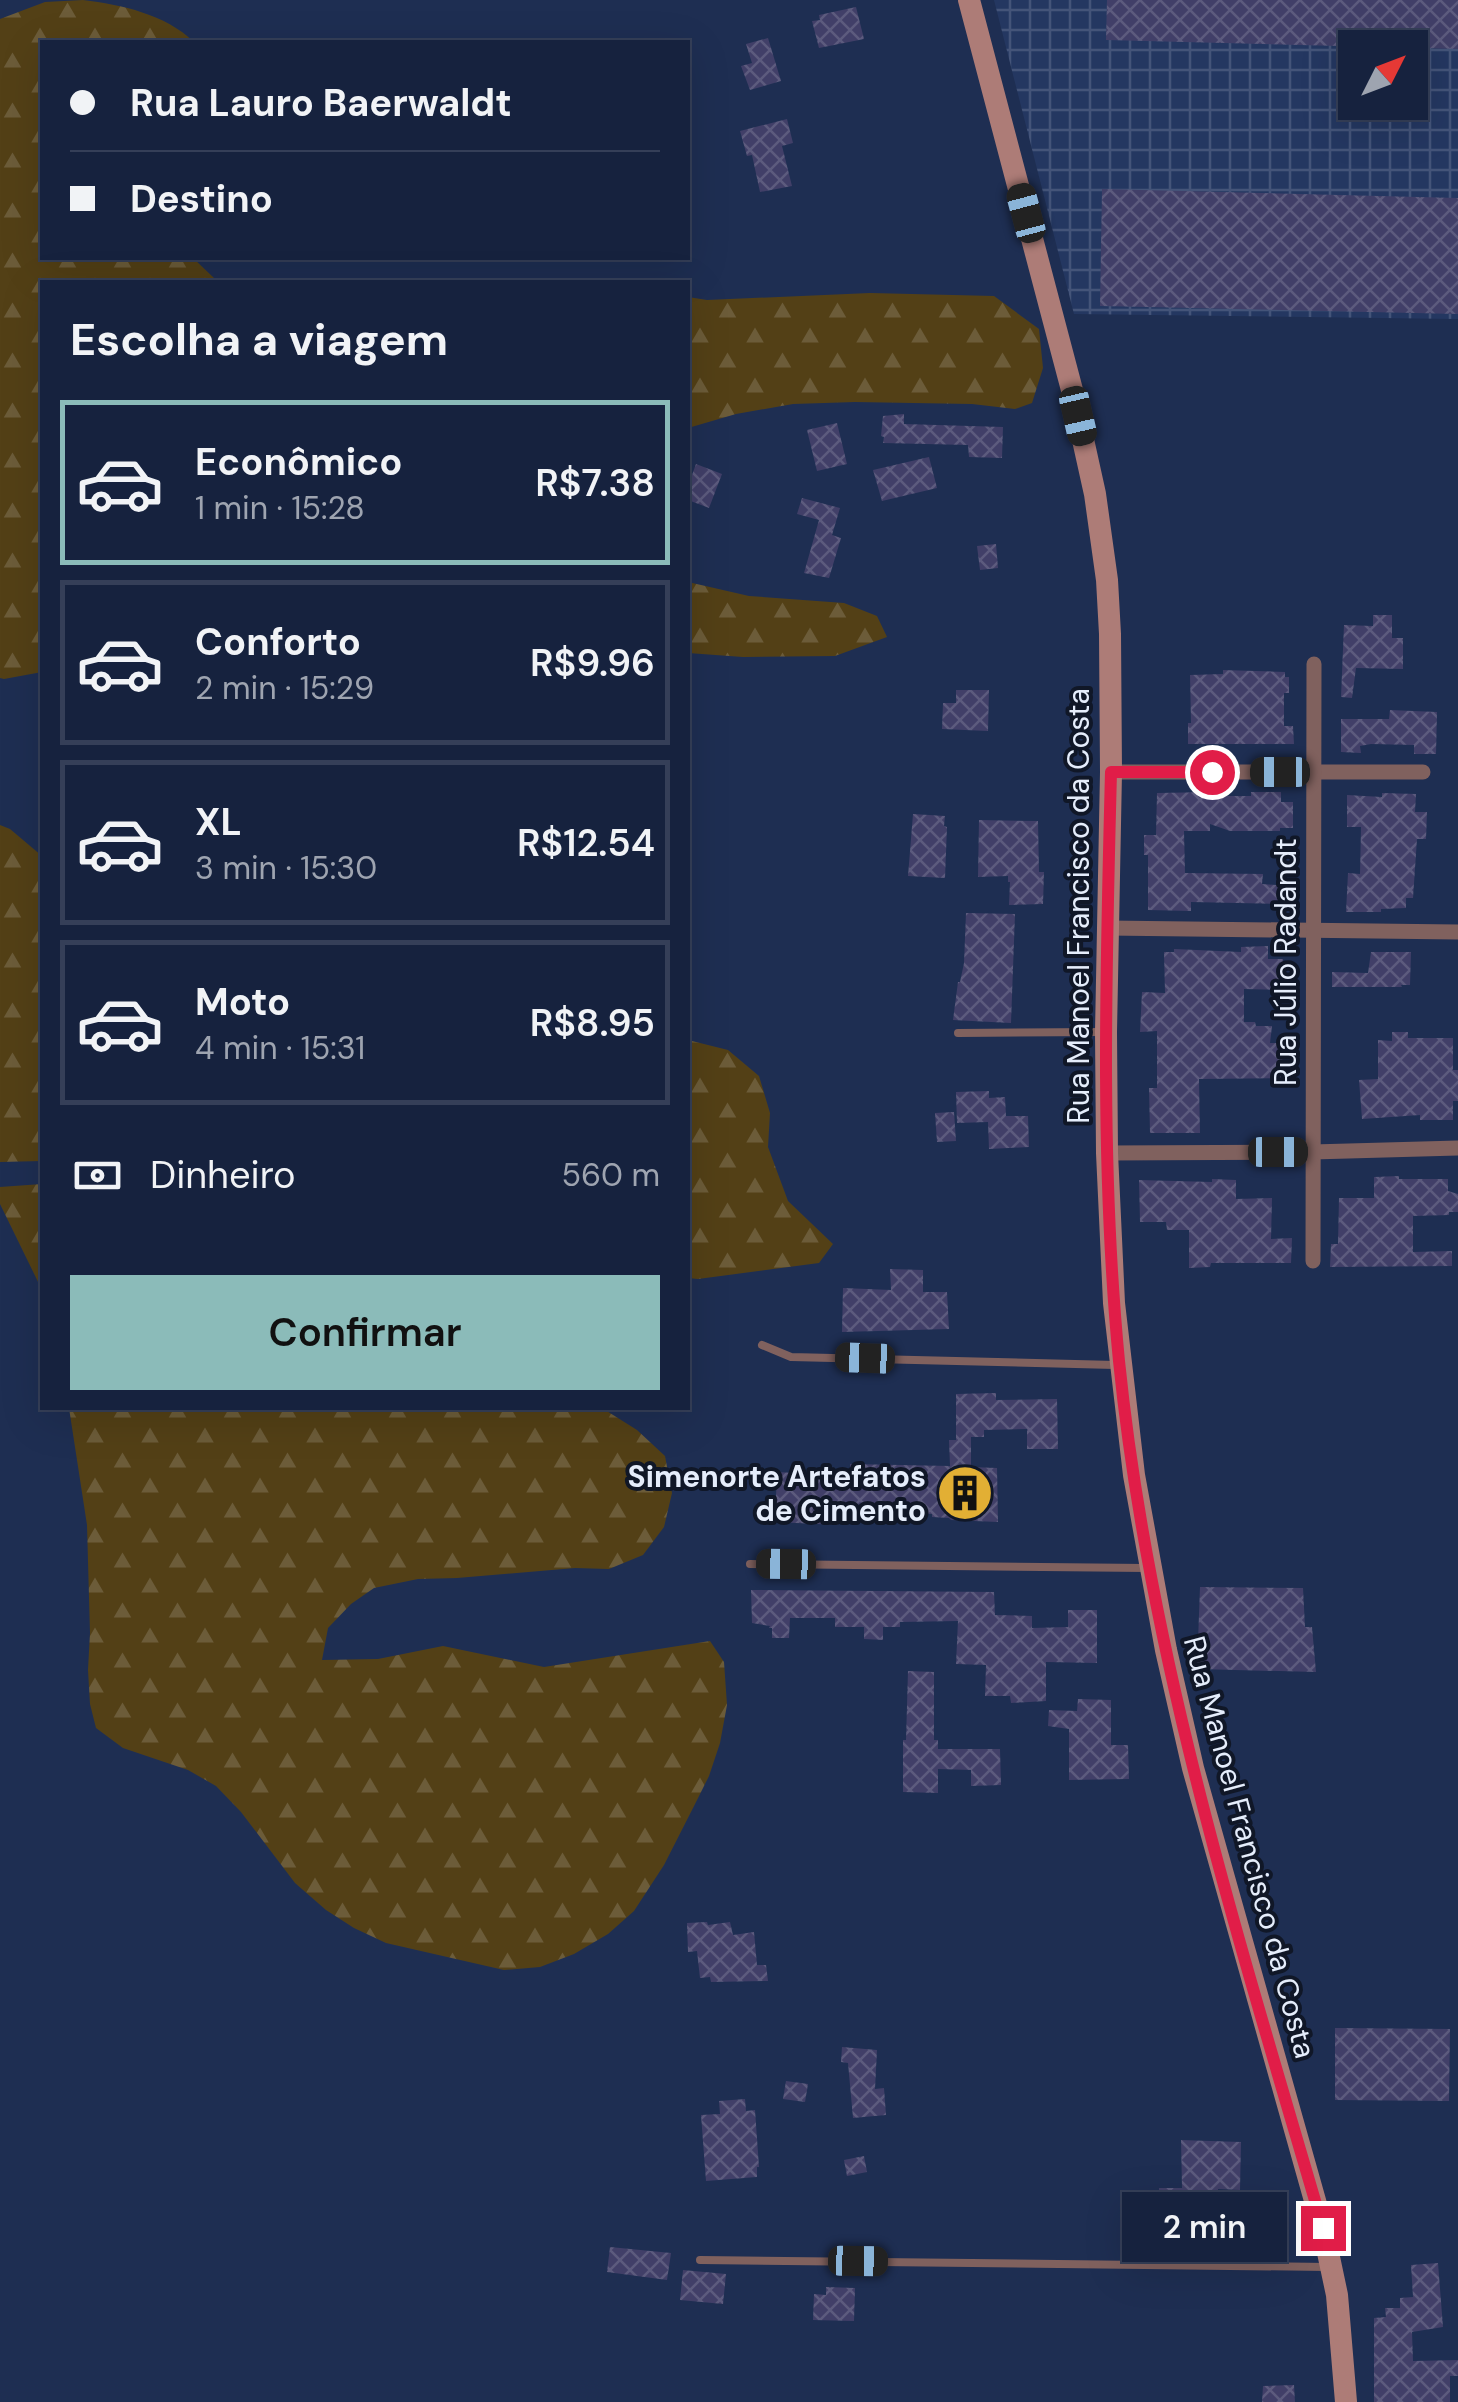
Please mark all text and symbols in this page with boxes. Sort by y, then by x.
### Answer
north arrow [1338,30,1428,120]
map controls [1338,30,1428,120]
text: Rua Lauro Baerwaldt [130,78,512,128]
text: Destino [130,174,273,224]
car [1004,180,1048,246]
text: Escolha a viagem [70,310,448,369]
car [1057,383,1099,449]
text: Econômico [195,437,402,487]
icon: car [75,438,165,528]
text: R$7.38 [535,458,655,508]
text: 1 min · 15:28 [195,487,365,529]
text: Conforto [195,617,361,667]
icon: car [75,618,165,708]
text: R$9.96 [530,638,655,688]
text: 2 min · 15:29 [195,667,374,709]
street label: Rua Manoel Francisco da Costa [1059,688,1098,1124]
route start [1190,750,1235,795]
car [1250,757,1310,787]
text: XL [195,797,242,847]
icon: car [75,798,165,888]
text: R$12.54 [517,818,655,868]
street label: Rua Júlio Radandt [1266,838,1305,1086]
text: 3 min · 15:30 [195,847,377,889]
text: Moto [195,977,290,1027]
icon: car [75,978,165,1068]
text: R$8.95 [530,998,655,1048]
text: 4 min · 15:31 [195,1027,365,1069]
car [1248,1137,1308,1167]
icon: cash [70,1148,125,1203]
text: Dinheiro [150,1150,296,1200]
text: 560 m [561,1154,660,1196]
button: Confirmar [70,1275,660,1390]
car [834,1342,896,1374]
place label: Simenorte Artefatos de Cimento [628,1457,926,1530]
building icon: Simenorte Artefatos de Cimento [935,1463,995,1523]
car [756,1548,816,1580]
street label: Rua Manoel Francisco da Costa [1175,1632,1325,2062]
callout: 2 min [1123,2193,1288,2263]
text: 2 min [1163,2206,1246,2248]
route end [1301,2206,1346,2251]
car [828,2245,888,2277]

